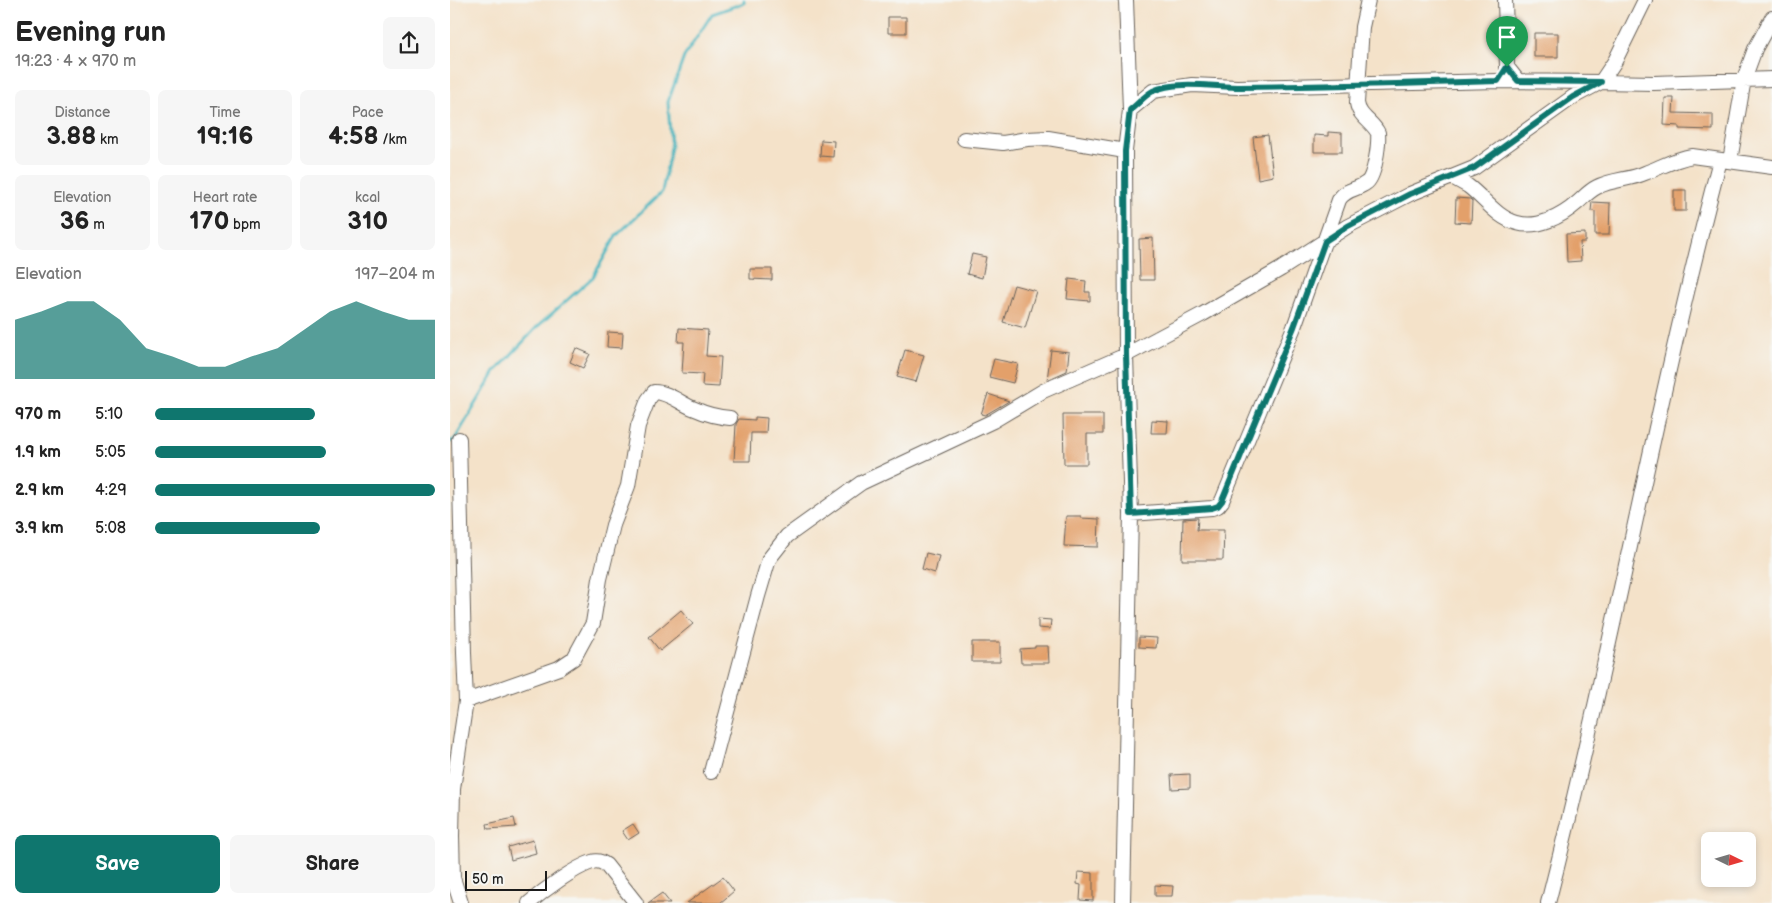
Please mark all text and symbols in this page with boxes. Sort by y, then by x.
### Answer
text: Evening run [15,16,166,49]
pin [1486,16,1528,67]
button: share [383,17,435,69]
icon: arrive [1493,23,1521,51]
text: 19:23 · 4 × 970 m [15,52,136,71]
text: Distance [54,104,110,121]
text: Time [209,104,241,121]
text: Pace [352,104,384,121]
text: 3.88 [46,121,96,152]
text: 19:16 [197,121,253,152]
text: 4:58 [328,121,378,152]
text: km [96,131,119,148]
text: /km [378,131,407,148]
text: Elevation [53,189,112,206]
text: Heart rate [193,189,257,206]
text: kcal [355,189,380,206]
text: 36 [60,206,90,237]
text: 170 [189,206,229,237]
text: 310 [347,206,388,237]
text: m [90,216,105,233]
text: bpm [229,216,261,233]
text: Elevation [15,265,82,284]
text: 197–204 m [355,265,435,284]
text: 970 m [15,405,61,424]
text: 5:10 [95,405,123,424]
text: 1.9 km [15,443,61,462]
text: 5:05 [95,443,126,462]
text: 2.9 km [15,481,64,500]
text: 4:29 [95,481,127,500]
text: 3.9 km [15,519,64,538]
text: 5:08 [95,519,126,538]
north arrow [1701,832,1756,888]
map controls [1701,832,1756,887]
button: Save [15,835,220,893]
button: Share [230,835,435,893]
scale bar [465,868,548,891]
text: 50 m [472,871,504,888]

